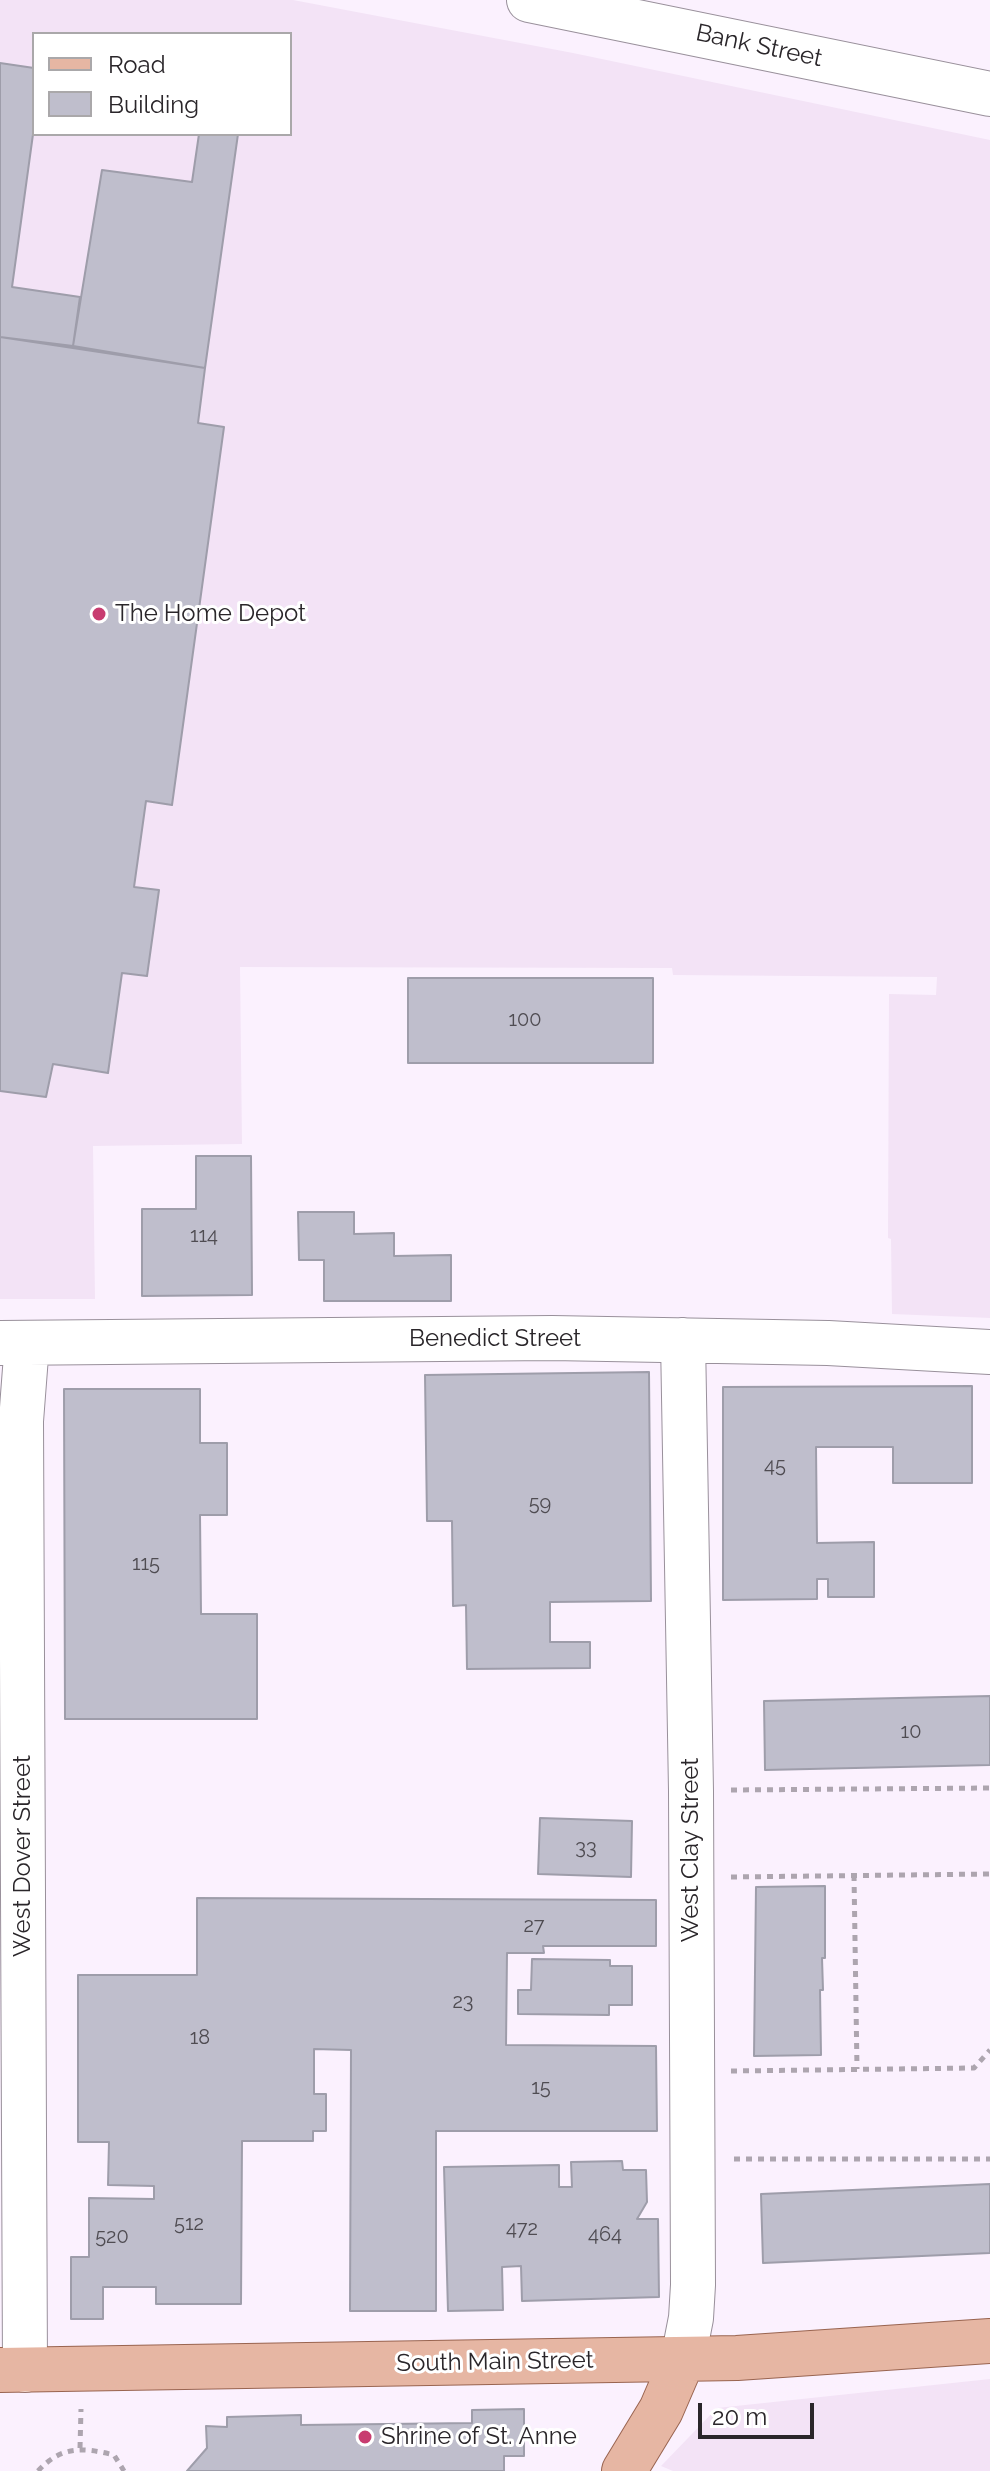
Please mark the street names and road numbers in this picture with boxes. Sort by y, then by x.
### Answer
street label: Bank Street [693,19,825,73]
street label: Benedict Street [409,1325,581,1353]
street label: West Dover Street [9,1755,37,1957]
street label: West Clay Street [677,1758,705,1942]
street label: South Main Street [396,2346,594,2378]

